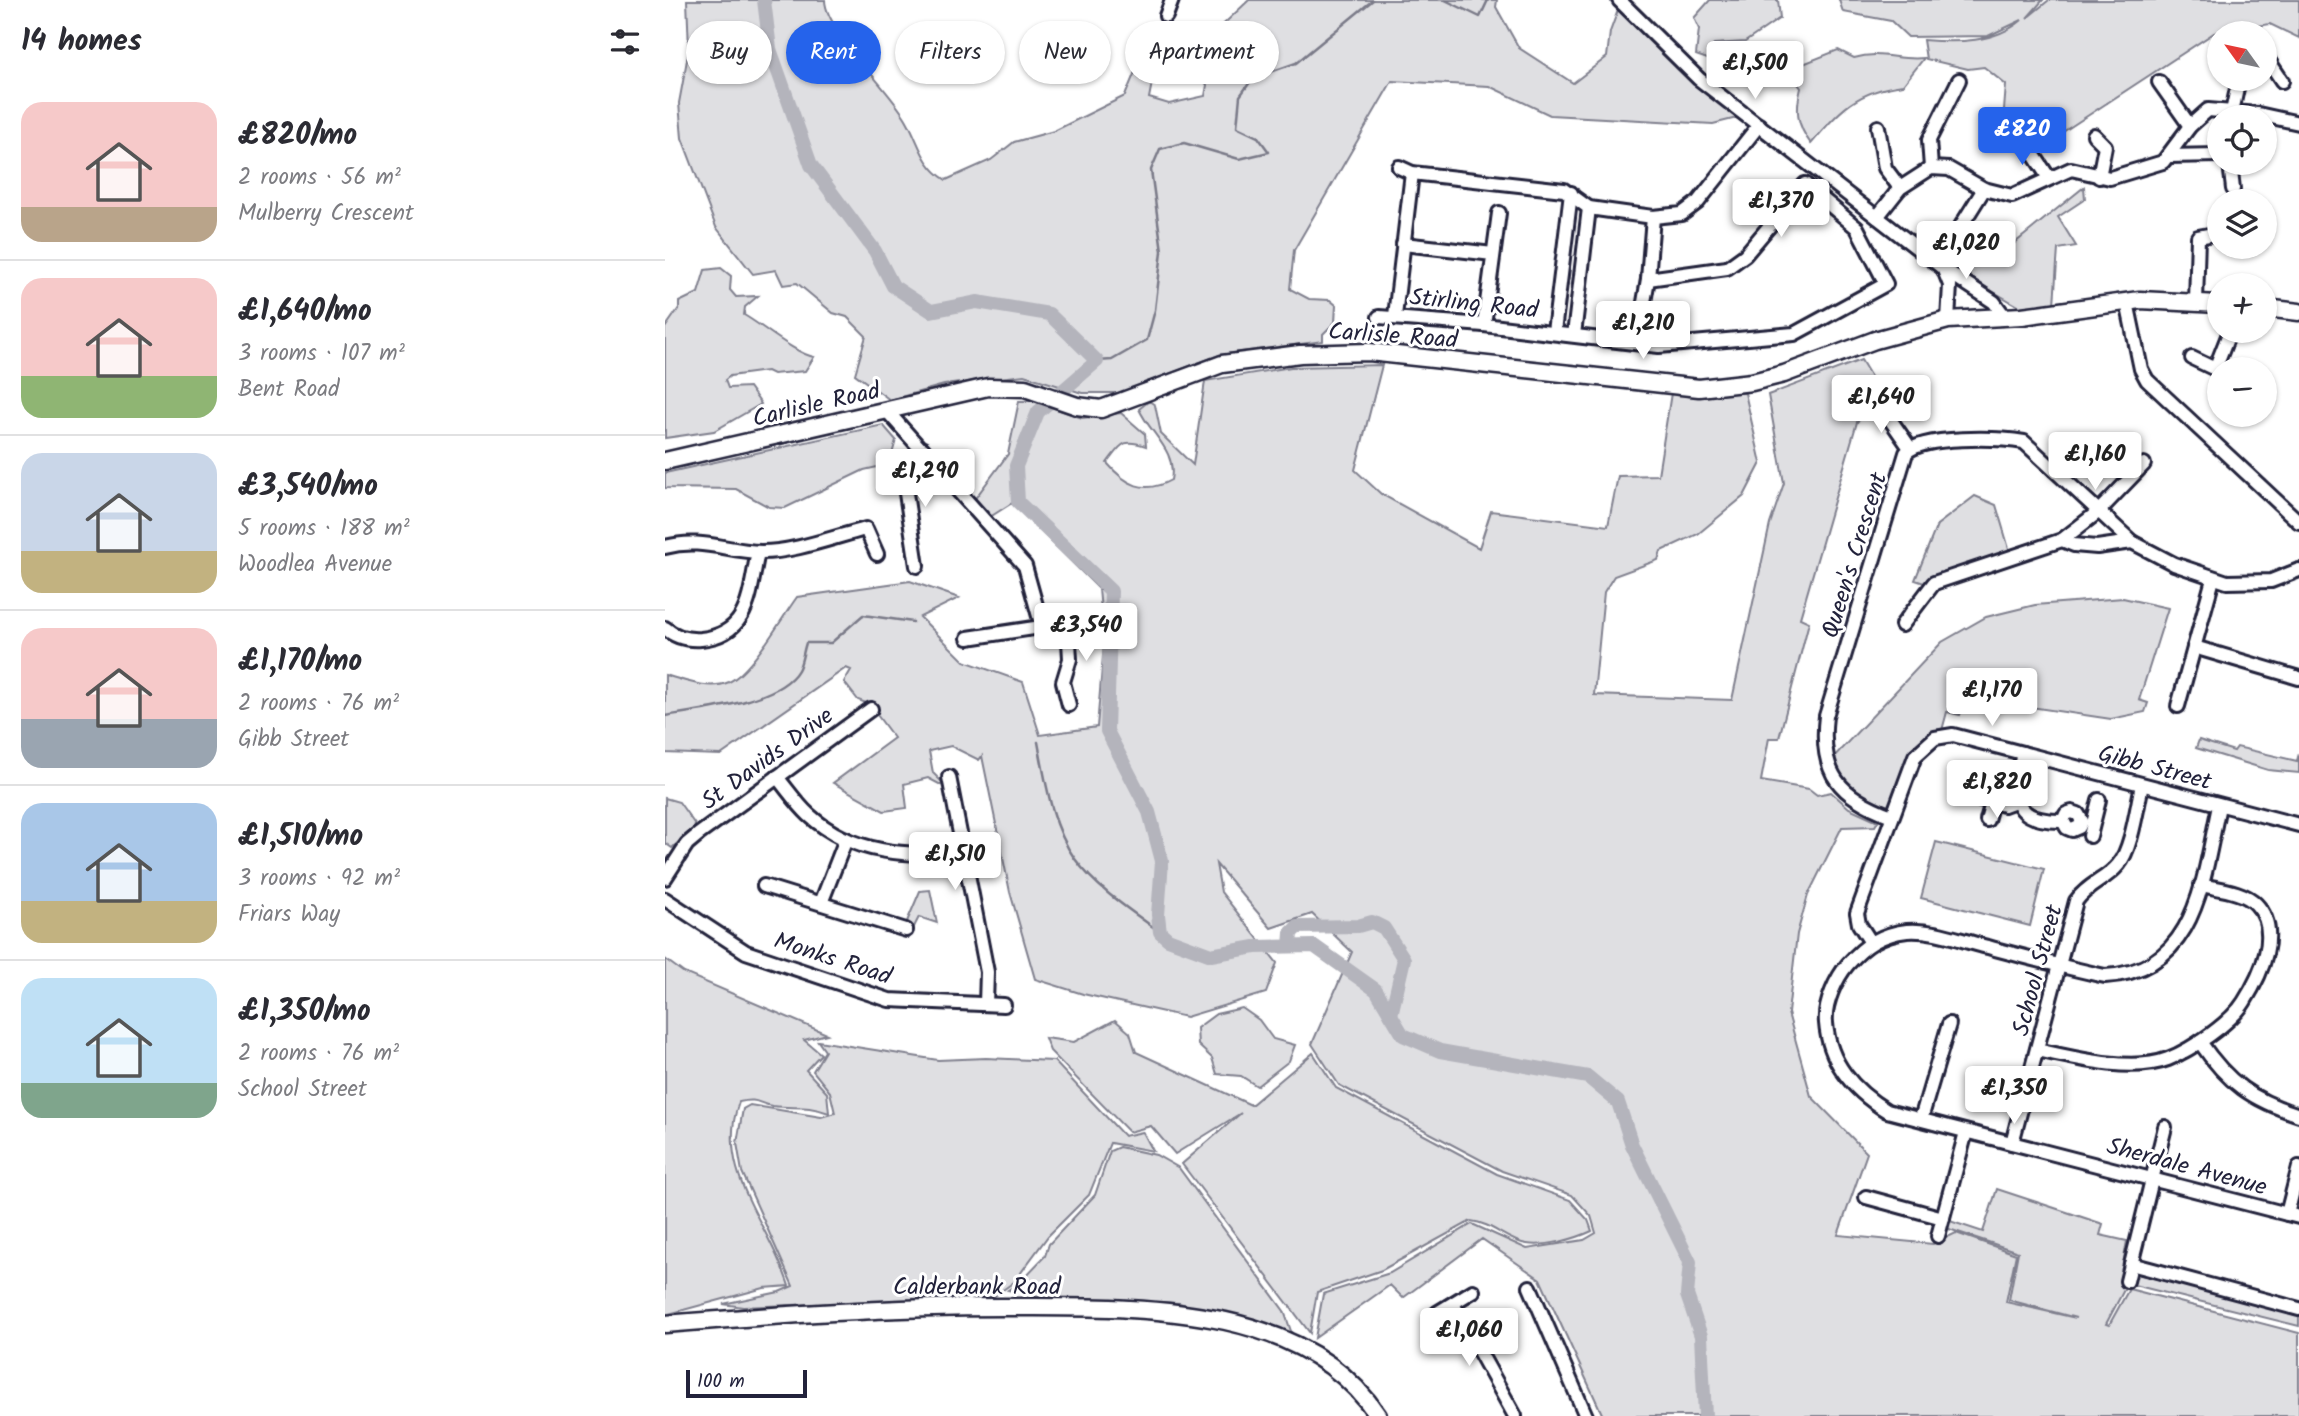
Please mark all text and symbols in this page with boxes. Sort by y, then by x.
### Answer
text: 14 homes [21,18,142,66]
chip: Buy [686,21,772,84]
chip: Rent [786,21,881,84]
chip: Filters [895,21,1005,84]
chip: New [1019,21,1111,84]
chip: Apartment [1125,21,1279,84]
north arrow [2207,21,2277,91]
map controls [2207,21,2277,427]
icon: filters [606,23,644,61]
pin: £1,500 [1698,42,1812,101]
text: £1,500 [1722,46,1788,82]
button: locate [2207,105,2277,175]
pin: £820 [1981,108,2063,167]
text: £820/mo [238,112,357,160]
text: £820 [1994,112,2050,148]
icon: home [77,130,161,214]
text: 2 rooms · 56 m² [238,160,401,196]
pin: £1,370 [1724,180,1838,239]
text: £1,370 [1748,184,1814,220]
button: layers [2207,189,2277,259]
text: Mulberry Crescent [238,196,414,232]
pin: £1,020 [1909,222,2023,281]
text: £1,020 [1933,226,1999,262]
button: + [2207,273,2277,343]
street label: Stirling Road [1408,278,1541,331]
text: £1,640/mo [238,288,372,336]
pin: £1,210 [1586,302,1700,361]
icon: home [77,306,161,390]
text: £1,210 [1612,306,1674,342]
street label: Carlisle Road [1327,313,1460,361]
text: 3 rooms · 107 m² [238,336,405,372]
button: − [2207,357,2277,427]
text: Bent Road [238,372,340,408]
street label: Carlisle Road [749,372,885,439]
pin: £1,640 [1824,376,1938,435]
text: £1,640 [1848,380,1914,416]
pin: £1,160 [2038,433,2152,492]
text: £1,160 [2064,437,2126,473]
pin: £1,290 [868,449,982,509]
text: £1,290 [892,454,958,490]
text: £3,540/mo [238,463,378,511]
street label: Queen's Crescent [1812,467,1899,643]
icon: home [77,481,161,565]
text: 5 rooms · 188 m² [238,511,410,547]
text: Woodlea Avenue [238,547,392,583]
pin: £3,540 [1029,604,1143,663]
text: £3,540 [1050,608,1122,644]
text: £1,170/mo [238,638,362,686]
icon: home [77,656,161,740]
pin: £1,170 [1935,668,2049,728]
text: £1,170 [1962,673,2022,709]
text: 2 rooms · 76 m² [238,686,399,722]
street label: St Davids Drive [693,697,843,821]
text: Gibb Street [238,722,349,758]
street label: Gibb Street [2094,735,2216,802]
pin: £1,820 [1940,760,2054,820]
text: £1,820 [1963,765,2031,801]
text: £1,510/mo [238,813,363,861]
icon: home [77,831,161,915]
pin: £1,510 [898,832,1012,892]
text: £1,510 [925,837,985,873]
text: 3 rooms · 92 m² [238,861,400,897]
text: Friars Way [238,897,340,933]
street label: School Street [2002,900,2075,1040]
street label: Monks Road [769,922,897,997]
text: £1,350/mo [238,988,371,1036]
icon: home [77,1006,161,1090]
text: 2 rooms · 76 m² [238,1036,399,1072]
pin: £1,350 [1957,1066,2071,1126]
text: £1,350 [1981,1071,2047,1107]
text: School Street [238,1072,367,1108]
street label: Sherdale Avenue [2102,1127,2271,1208]
street label: Calderbank Road [893,1268,1062,1307]
pin: £1,060 [1412,1308,1526,1368]
text: £1,060 [1436,1313,1502,1349]
scale bar [686,1367,807,1399]
text: 100 m [697,1367,745,1397]

